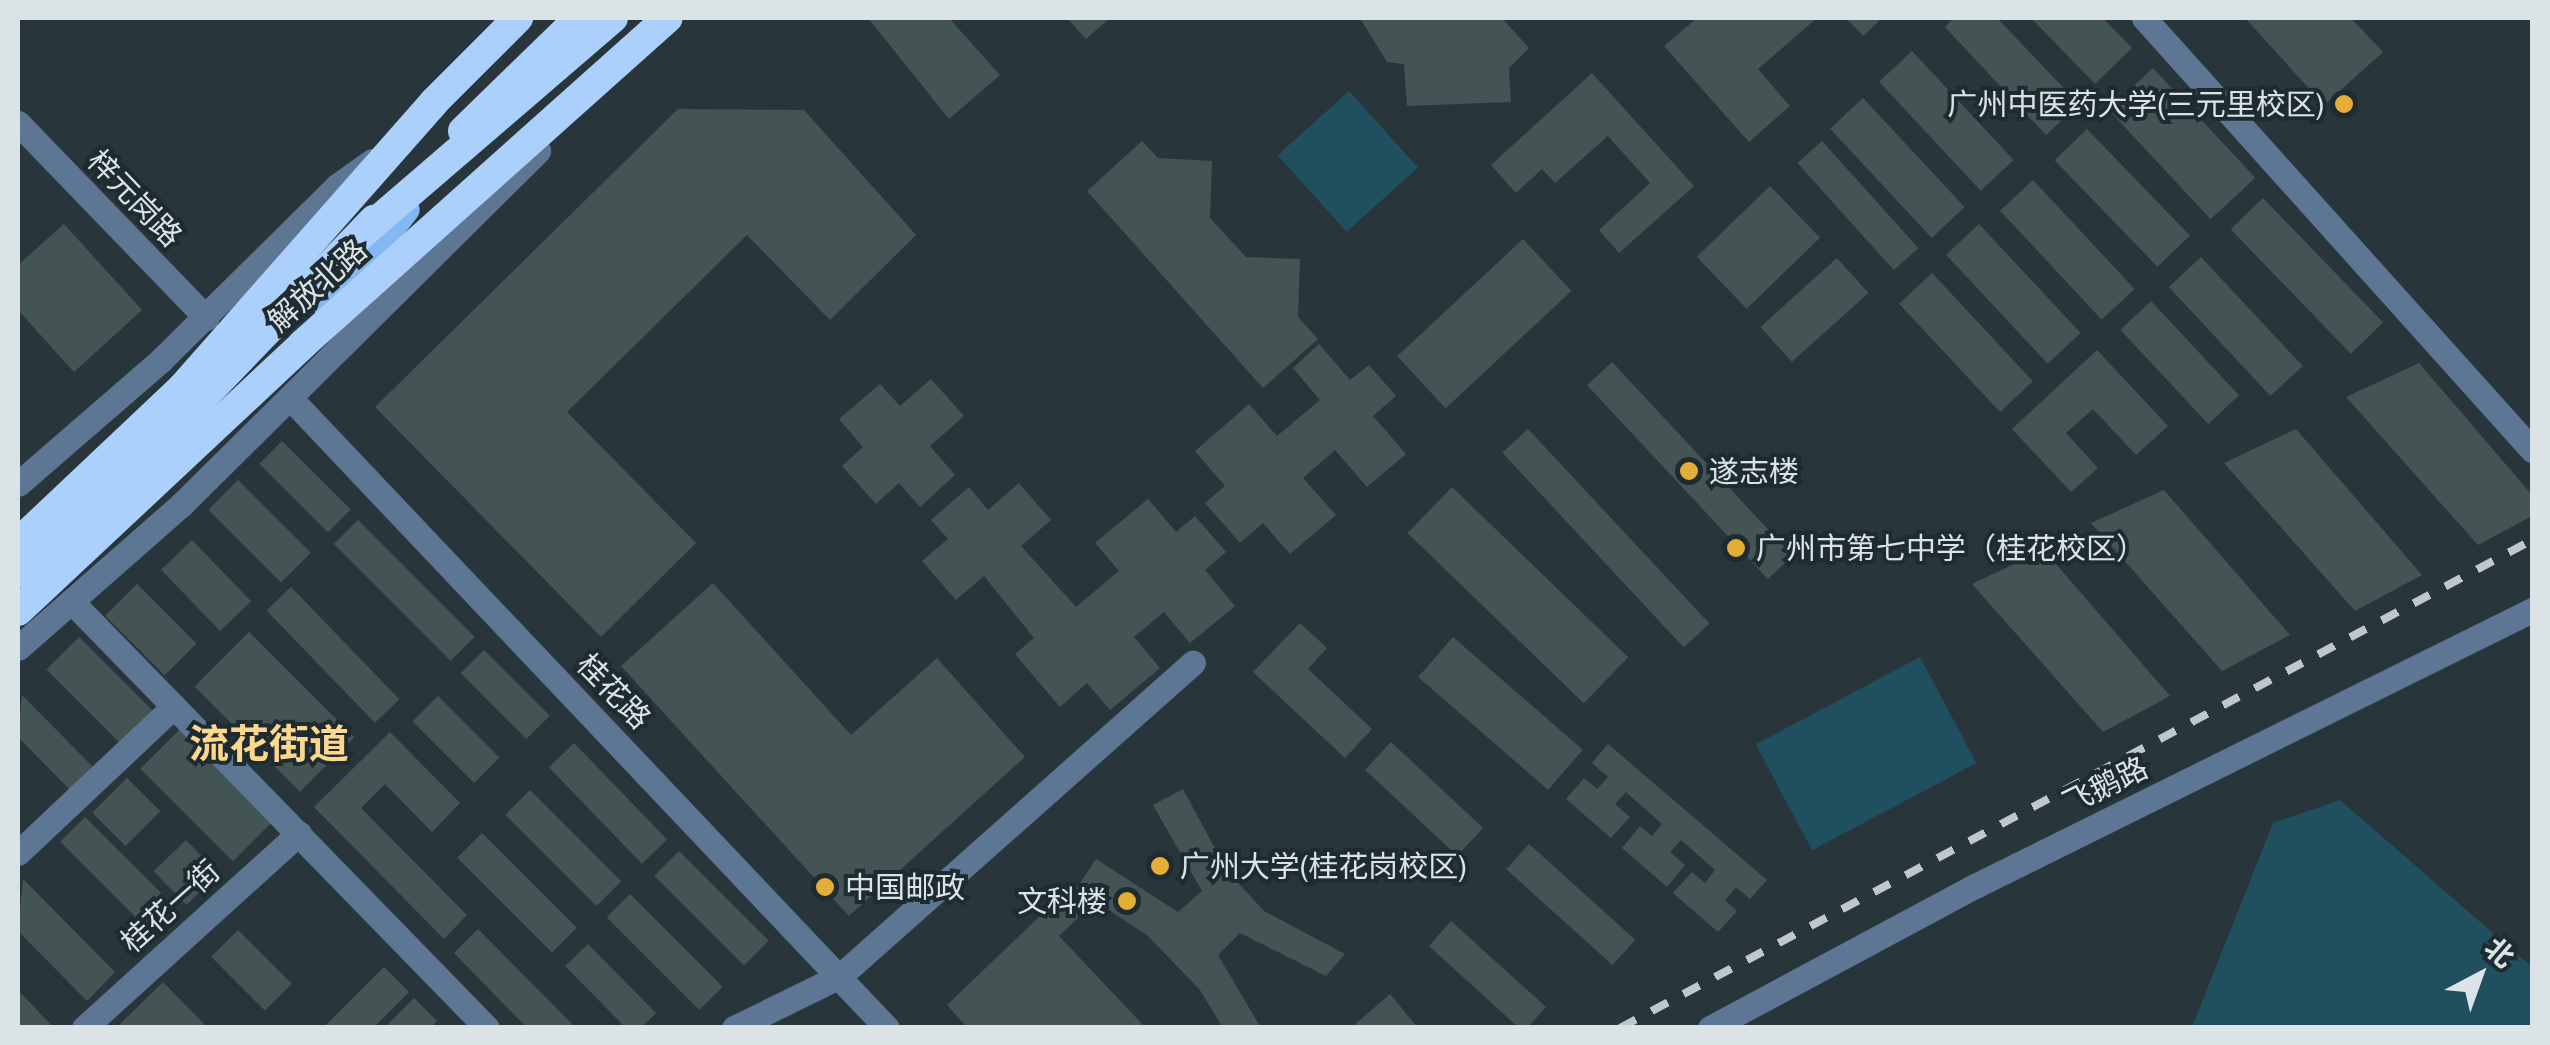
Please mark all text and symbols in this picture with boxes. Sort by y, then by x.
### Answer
place label: 广州中医药大学(三元里校区) [1948,86,2324,122]
marker: 广州中医药大学(三元里校区) [2333,93,2355,115]
street label: 梓元岗路 [80,142,190,254]
street label: 解放北路 [260,231,374,339]
place label: 遂志楼 [1709,453,1799,489]
marker: 遂志楼 [1678,460,1700,482]
place label: 广州市第七中学（桂花校区） [1756,530,2146,566]
marker: 广州市第七中学（桂花校区） [1725,537,1747,559]
street label: 桂花路 [570,646,658,736]
district label: 流花街道 [189,720,349,768]
street label: 飞鹅路 [2057,749,2153,821]
place label: 广州大学(桂花岗校区) [1180,848,1466,884]
street label: 桂花一街 [113,852,227,960]
marker: 广州大学(桂花岗校区) [1149,855,1171,877]
place label: 中国邮政 [845,869,965,905]
marker: 中国邮政 [814,876,836,898]
place label: 文科楼 [1017,883,1107,919]
marker: 文科楼 [1116,890,1138,912]
north arrow [2430,925,2530,1025]
text: 北 [2477,929,2523,976]

